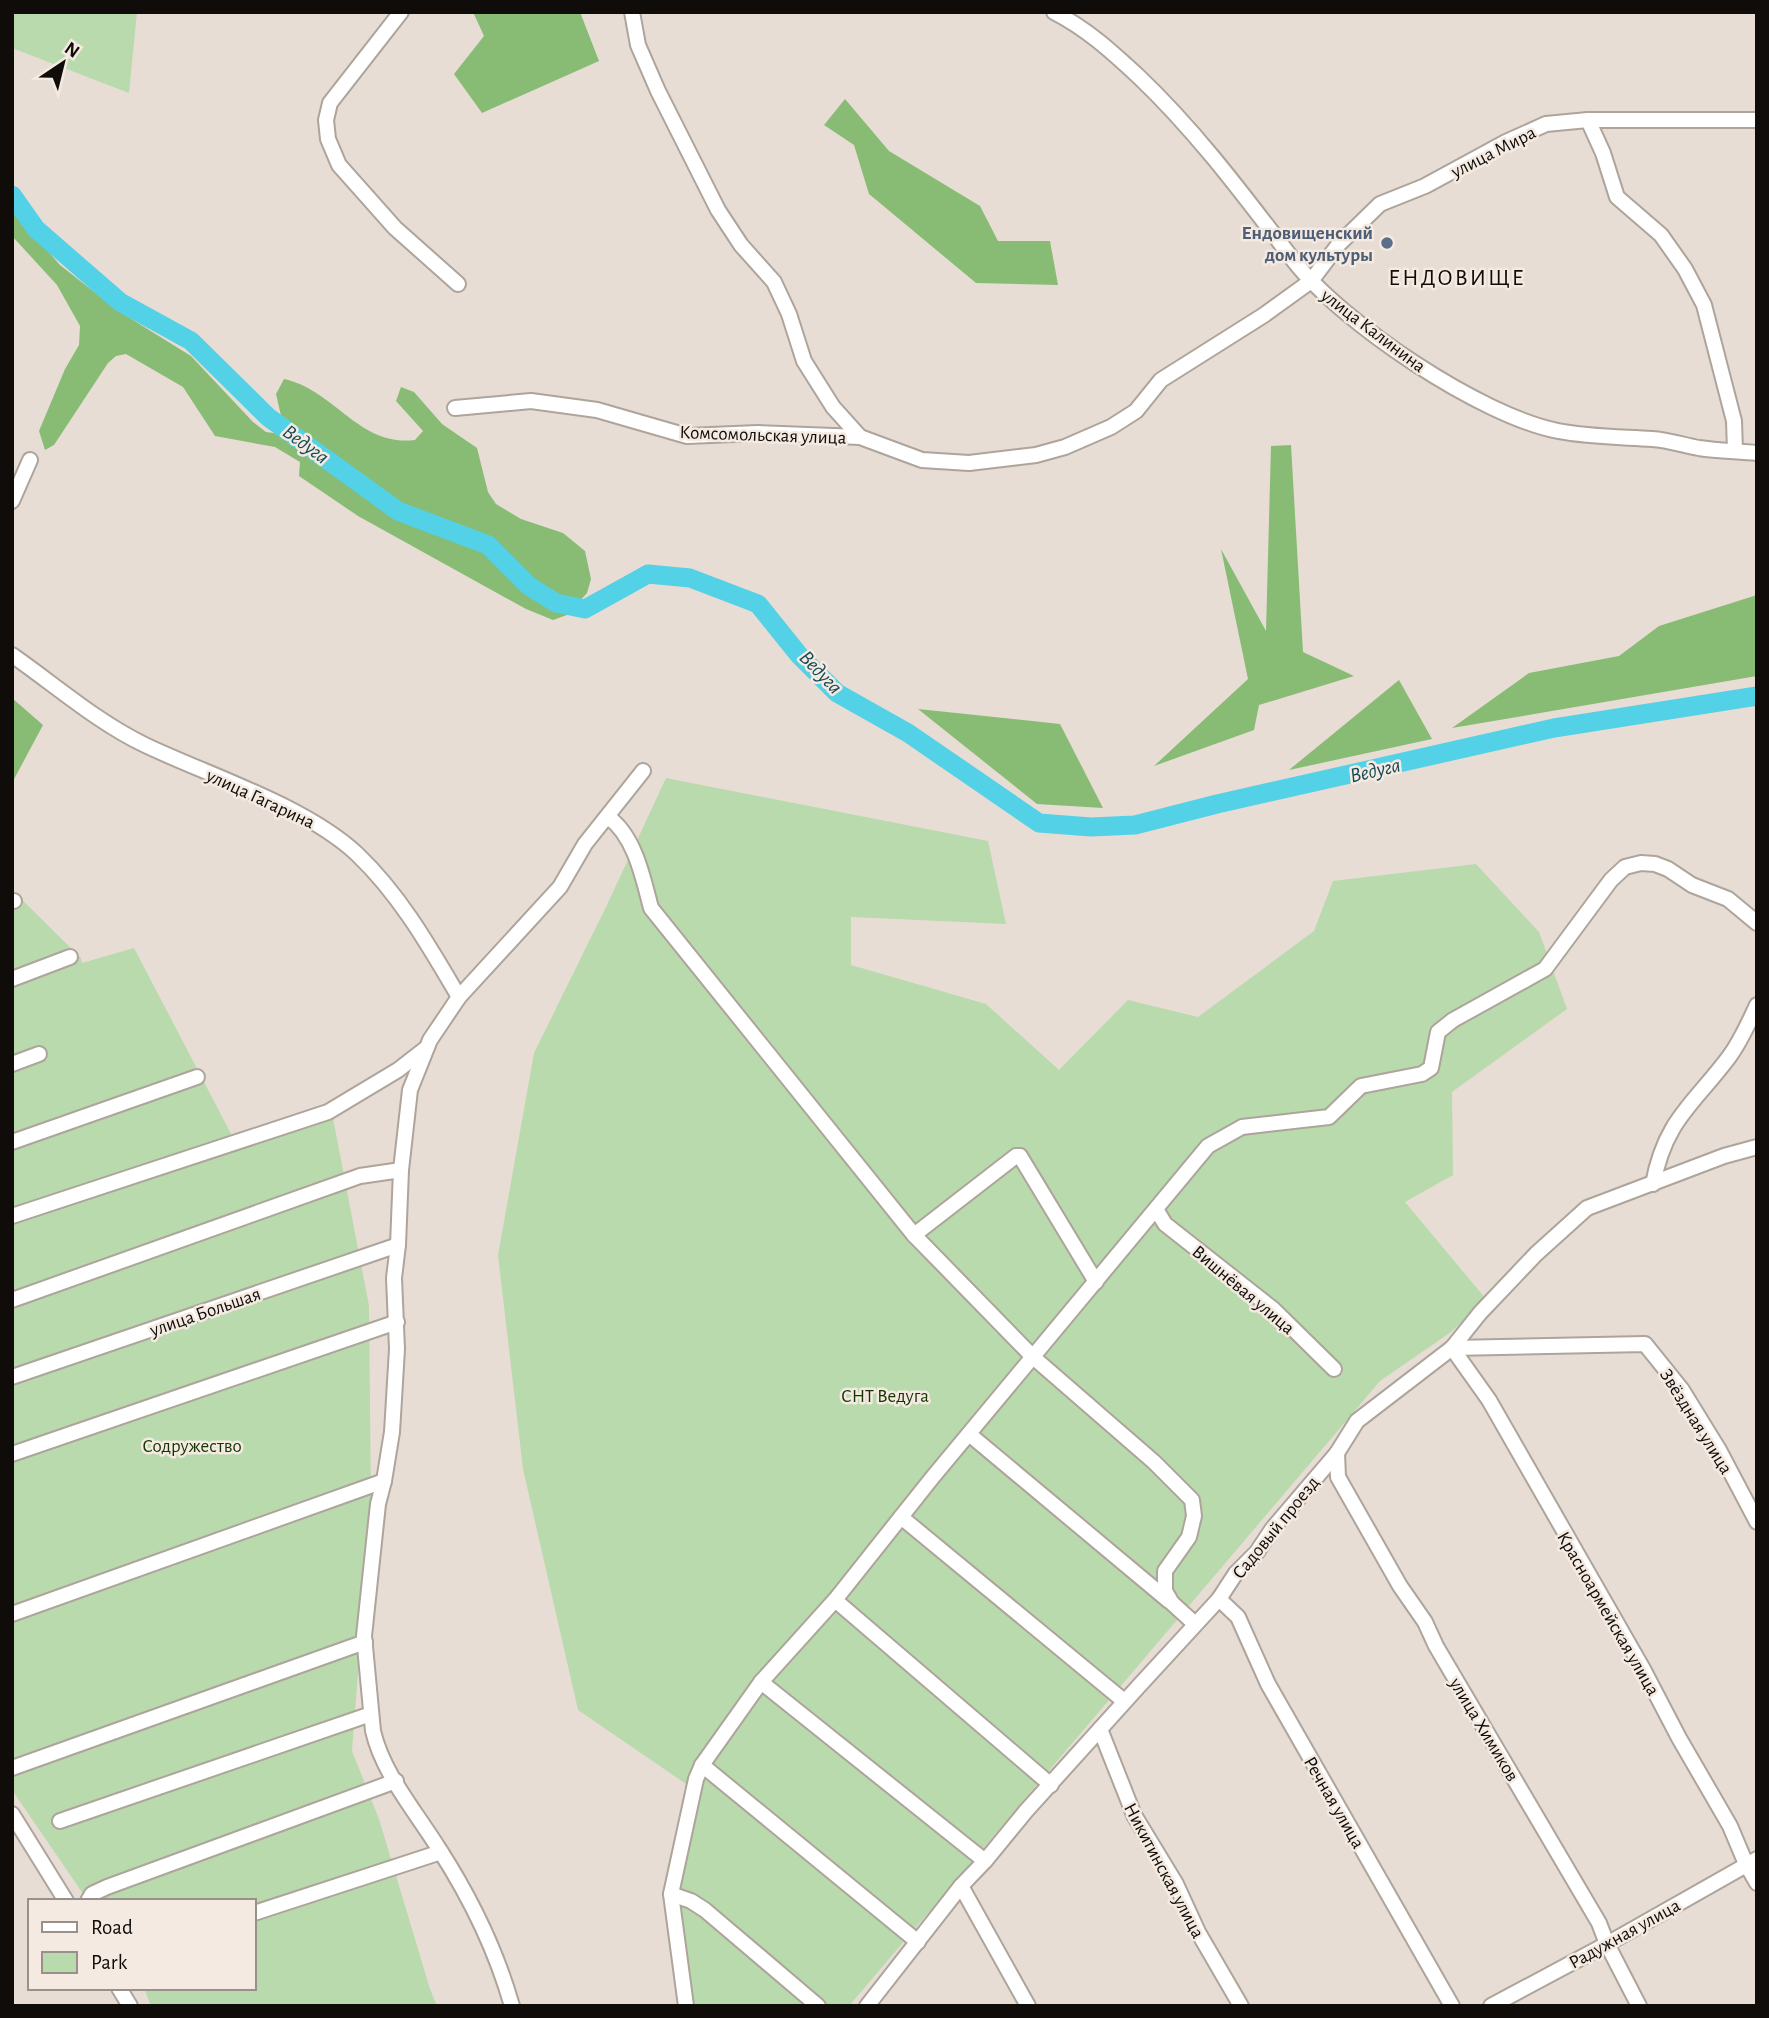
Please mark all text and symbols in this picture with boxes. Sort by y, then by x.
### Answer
north arrow [28,28,98,98]
text: N [61,39,83,62]
street label: улица Мира [1447,123,1539,182]
place label: Ендовищенский дом культуры [1241,224,1373,265]
marker: Ендовищенский дом культуры [1379,235,1395,251]
district label: ЕНДОВИЩЕ [1388,267,1526,290]
street label: улица Калинина [1317,285,1429,377]
water label: Ведуга [279,421,333,468]
street label: Комсомольская улица [679,423,847,448]
water label: Ведуга [795,647,846,698]
water label: Ведуга [1348,754,1402,786]
street label: улица Гагарина [202,766,318,833]
street label: Вишнёвая улица [1188,1242,1298,1338]
street label: улица Большая [147,1285,263,1341]
street label: Звёздная улица [1656,1366,1736,1478]
park label: СНТ Ведуга [841,1387,929,1406]
park label: Содружество [142,1437,242,1456]
street label: Садовый проезд [1229,1473,1323,1583]
street label: Красноармейская улица [1553,1528,1663,1699]
street label: улица Химиков [1445,1674,1522,1785]
street label: Речная улица [1300,1754,1368,1852]
street label: Никитинская улица [1120,1800,1207,1942]
street label: Радужная улица [1566,1896,1684,1973]
legend [28,1899,256,1990]
text: Road [91,1917,133,1938]
text: Park [91,1952,128,1973]

